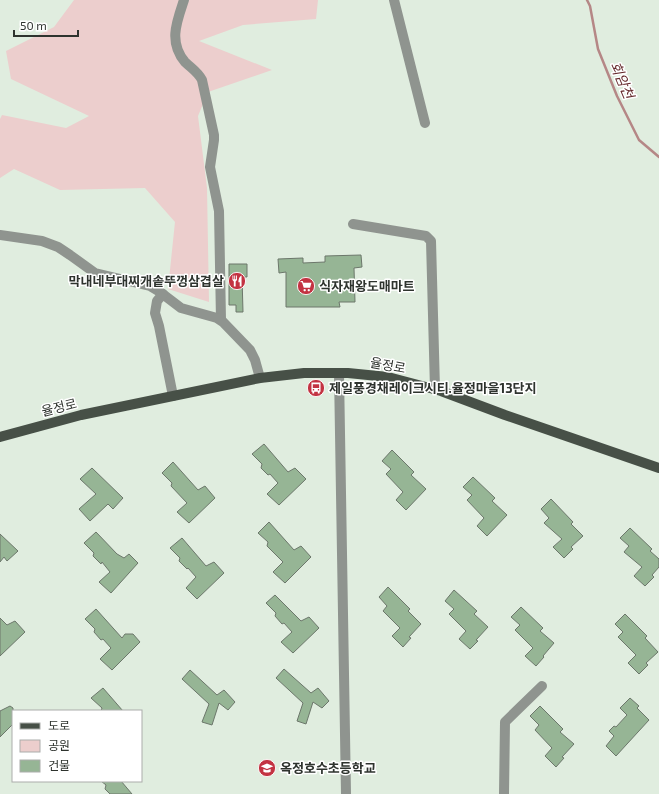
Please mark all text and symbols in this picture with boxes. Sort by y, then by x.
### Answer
scale bar [14,12,78,38]
text: 50 m [20,18,47,32]
water label: 회암천 [607,59,638,102]
restaurant icon: 막내네부대찌개솥뚜껑삼겹살 [227,271,247,291]
place label: 막내네부대찌개솥뚜껑삼겹살 [69,273,224,289]
supermarket icon: 식자재왕도매마트 [296,276,316,296]
place label: 식자재왕도매마트 [319,278,415,294]
street label: 율정로 [369,354,407,376]
bus stop icon: 제일풍경채레이크시티.율정마을13단지 [306,378,326,398]
place label: 제일풍경채레이크시티.율정마을13단지 [329,380,537,396]
street label: 율정로 [40,395,78,419]
legend [12,710,142,782]
text: 도로 [48,718,70,732]
text: 공원 [48,738,70,752]
text: 건물 [48,758,70,772]
school or university icon: 옥정호수초등학교 [257,758,277,778]
place label: 옥정호수초등학교 [280,760,376,776]

